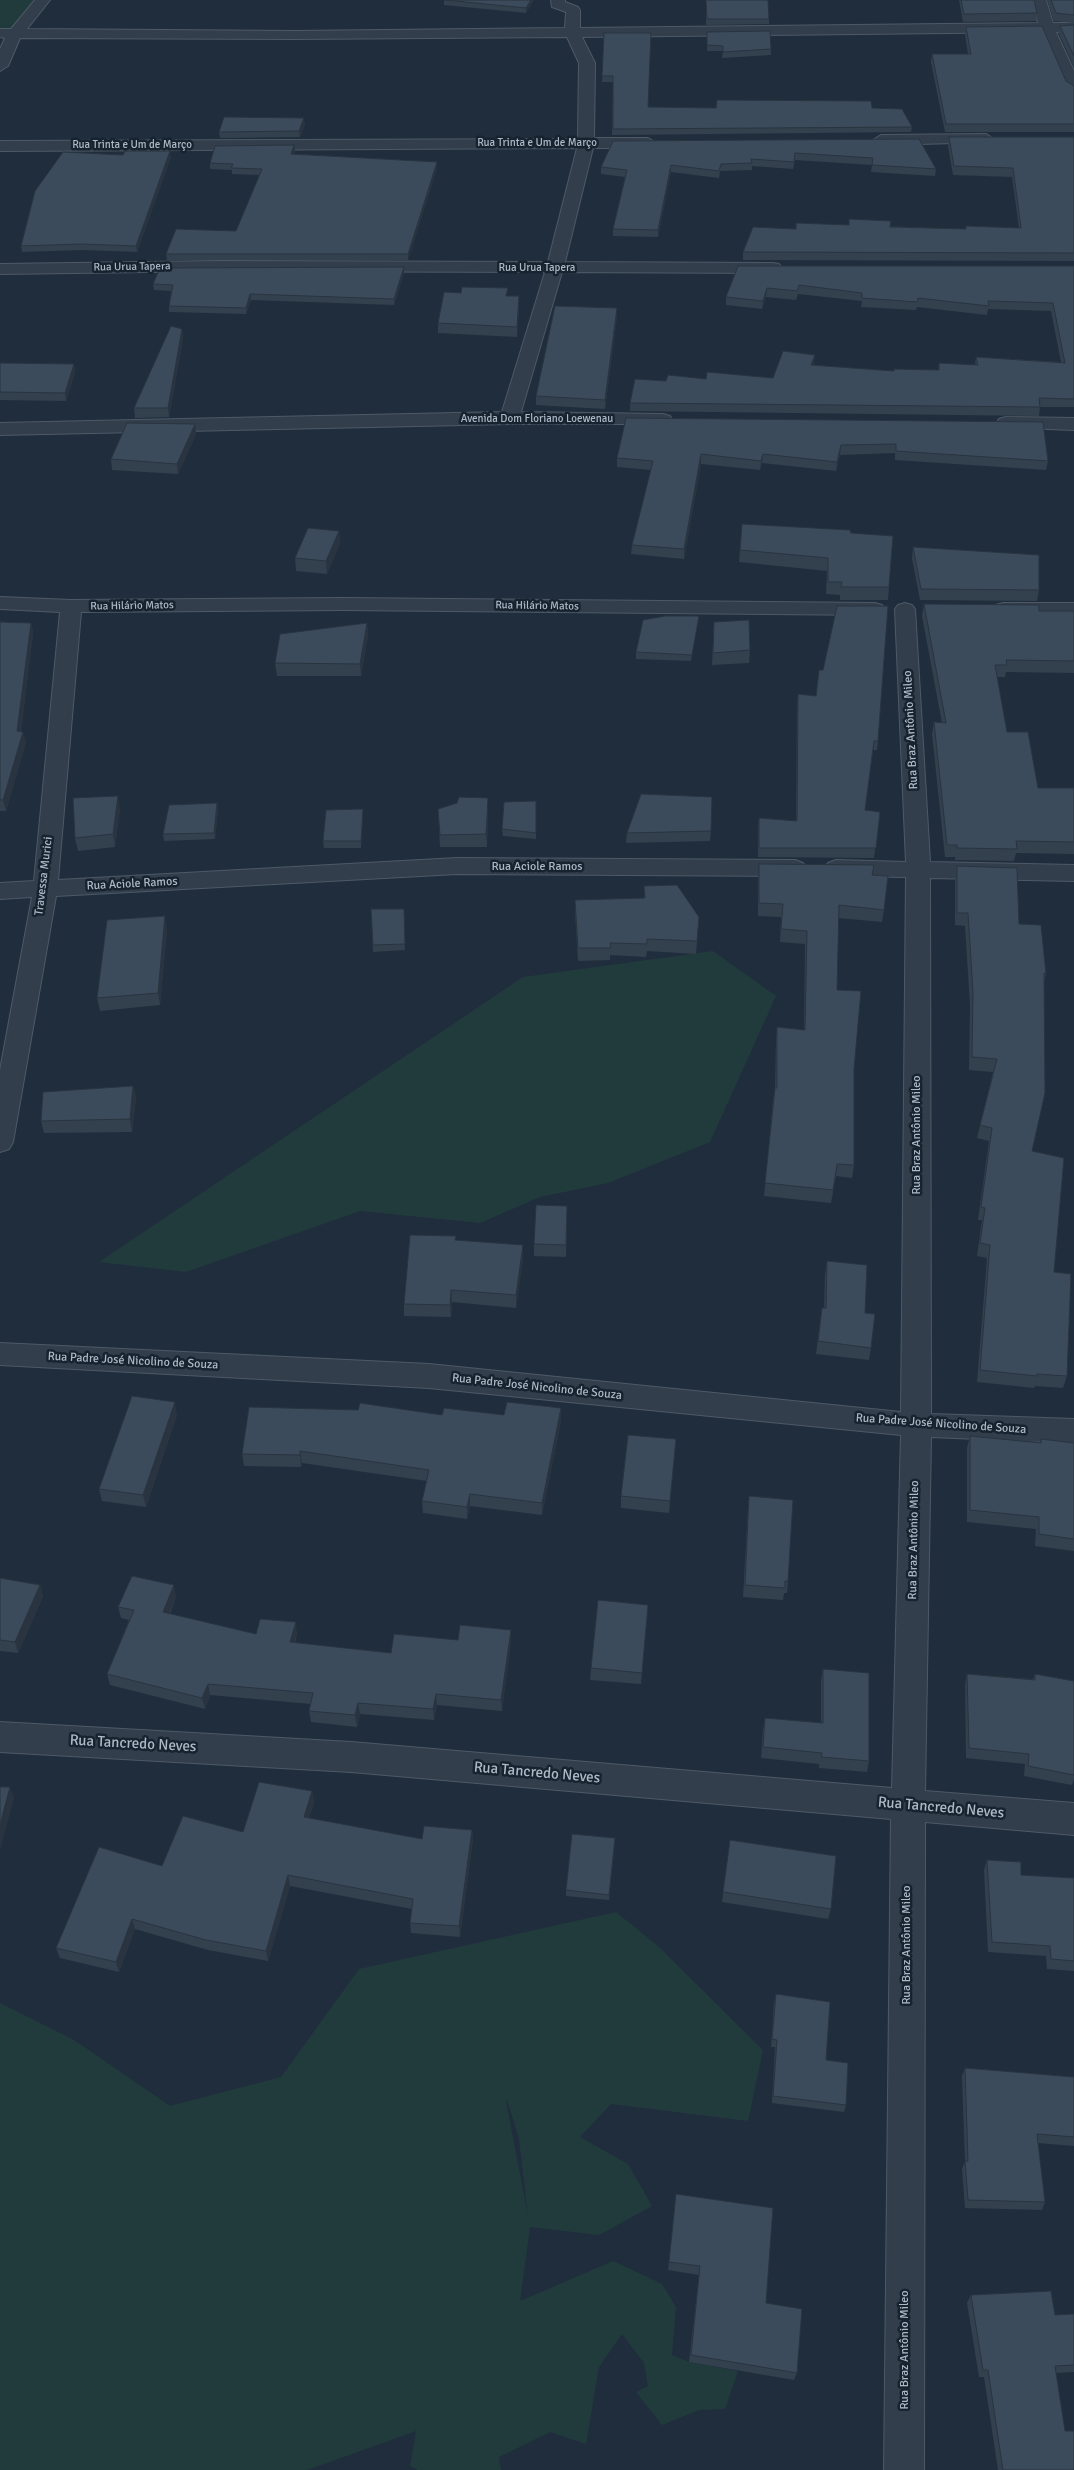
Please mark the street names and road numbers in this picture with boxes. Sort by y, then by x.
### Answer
street label: Rua Trinta e Um de Março [477,136,597,150]
street label: Rua Trinta e Um de Março [72,138,192,152]
street label: Rua Urua Tapera [93,260,171,274]
street label: Rua Urua Tapera [499,261,575,275]
street label: Avenida Dom Floriano Loewenau [461,412,613,426]
street label: Rua Hilário Matos [90,599,174,613]
street label: Rua Hilário Matos [495,599,579,613]
street label: Rua Braz Antônio Mileo [901,670,921,790]
street label: Travessa Murici [32,836,56,916]
street label: Rua Aciole Ramos [491,860,583,874]
street label: Rua Aciole Ramos [86,874,178,894]
street label: Rua Braz Antônio Mileo [910,1075,924,1195]
street label: Rua Padre José Nicolino de Souza [47,1349,219,1373]
street label: Rua Padre José Nicolino de Souza [451,1371,623,1403]
street label: Rua Padre José Nicolino de Souza [855,1411,1027,1437]
street label: Rua Braz Antônio Mileo [906,1480,922,1600]
street label: Rua Tancredo Neves [69,1732,197,1756]
street label: Rua Tancredo Neves [473,1759,601,1787]
street label: Rua Tancredo Neves [877,1794,1005,1822]
street label: Rua Braz Antônio Mileo [900,1885,914,2005]
street label: Rua Braz Antônio Mileo [898,2290,912,2410]

